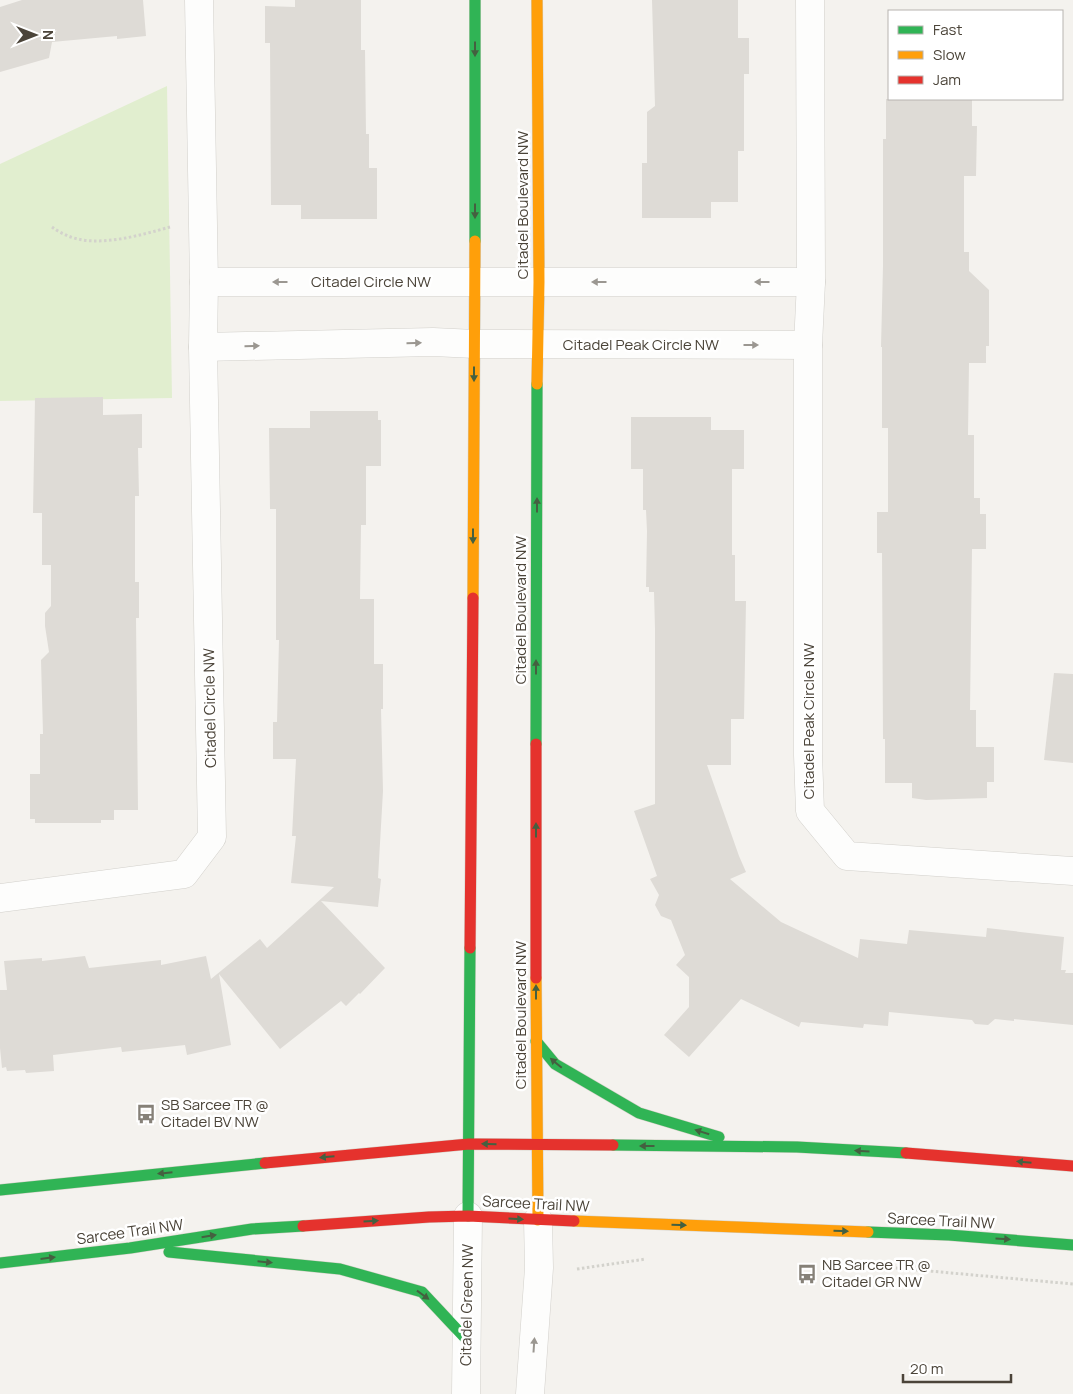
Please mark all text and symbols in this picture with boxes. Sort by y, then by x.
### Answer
north arrow [10,10,60,60]
legend [888,10,1063,100]
text: Fast [933,19,962,40]
text: N [39,30,58,40]
one-way arrow [471,41,479,57]
text: Slow [933,44,966,65]
text: Jam [933,69,961,90]
street label: Citadel Boulevard NW [512,131,533,279]
one-way arrow [471,203,479,219]
street label: Citadel Circle NW [311,271,431,292]
one-way arrow [272,278,288,286]
one-way arrow [591,278,607,286]
one-way arrow [754,278,770,286]
street label: Citadel Peak Circle NW [563,334,719,355]
one-way arrow [407,338,423,346]
one-way arrow [743,341,759,349]
one-way arrow [244,342,260,350]
one-way arrow [470,366,478,382]
one-way arrow [533,496,541,512]
one-way arrow [469,528,477,544]
street label: Citadel Boulevard NW [510,536,531,684]
street label: Citadel Peak Circle NW [798,643,819,799]
street label: Citadel Circle NW [198,648,221,768]
one-way arrow [532,659,540,675]
one-way arrow [532,821,540,837]
street label: Citadel Boulevard NW [510,941,531,1089]
one-way arrow [532,984,540,1000]
one-way arrow [550,1058,563,1069]
place label: SB Sarcee TR @ Citadel BV NW [161,1094,269,1132]
bus stop icon: SB Sarcee TR @ Citadel BV NW [135,1103,157,1125]
one-way arrow [694,1128,709,1136]
one-way arrow [480,1140,496,1148]
one-way arrow [639,1142,655,1150]
one-way arrow [854,1146,870,1154]
one-way arrow [319,1153,335,1161]
one-way arrow [1016,1157,1032,1165]
one-way arrow [157,1169,173,1177]
street label: Sarcee Trail NW [482,1190,590,1217]
street label: Sarcee Trail NW [887,1207,995,1234]
street label: Sarcee Trail NW [75,1214,185,1249]
one-way arrow [508,1215,524,1223]
one-way arrow [363,1216,379,1224]
one-way arrow [671,1222,687,1230]
one-way arrow [833,1228,849,1236]
one-way arrow [202,1231,218,1239]
one-way arrow [995,1236,1011,1244]
street label: Citadel Green NW [455,1244,478,1366]
one-way arrow [41,1254,57,1262]
place label: NB Sarcee TR @ Citadel GR NW [822,1254,931,1292]
one-way arrow [258,1258,274,1266]
bus stop icon: NB Sarcee TR @ Citadel GR NW [796,1263,818,1285]
one-way arrow [416,1290,429,1300]
one-way arrow [530,1337,538,1353]
scale bar [903,1352,1010,1384]
text: 20 m [910,1358,943,1379]

